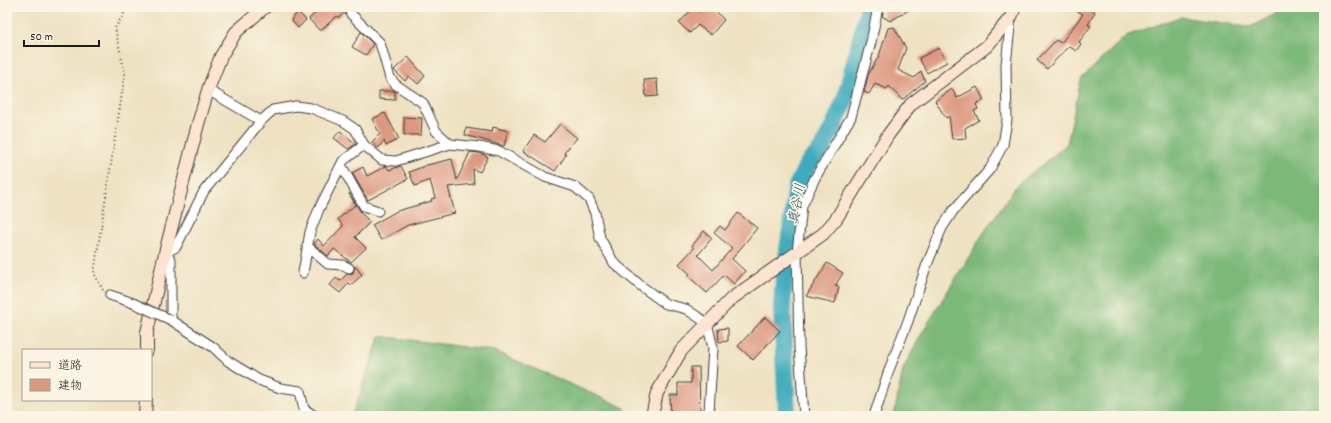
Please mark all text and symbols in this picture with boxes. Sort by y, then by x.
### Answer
scale bar [24,22,99,48]
text: 50 m [30,29,53,46]
water label: 真谷川 [784,182,811,227]
legend [22,349,152,401]
text: 道路 [58,358,82,375]
text: 建物 [58,378,82,395]

